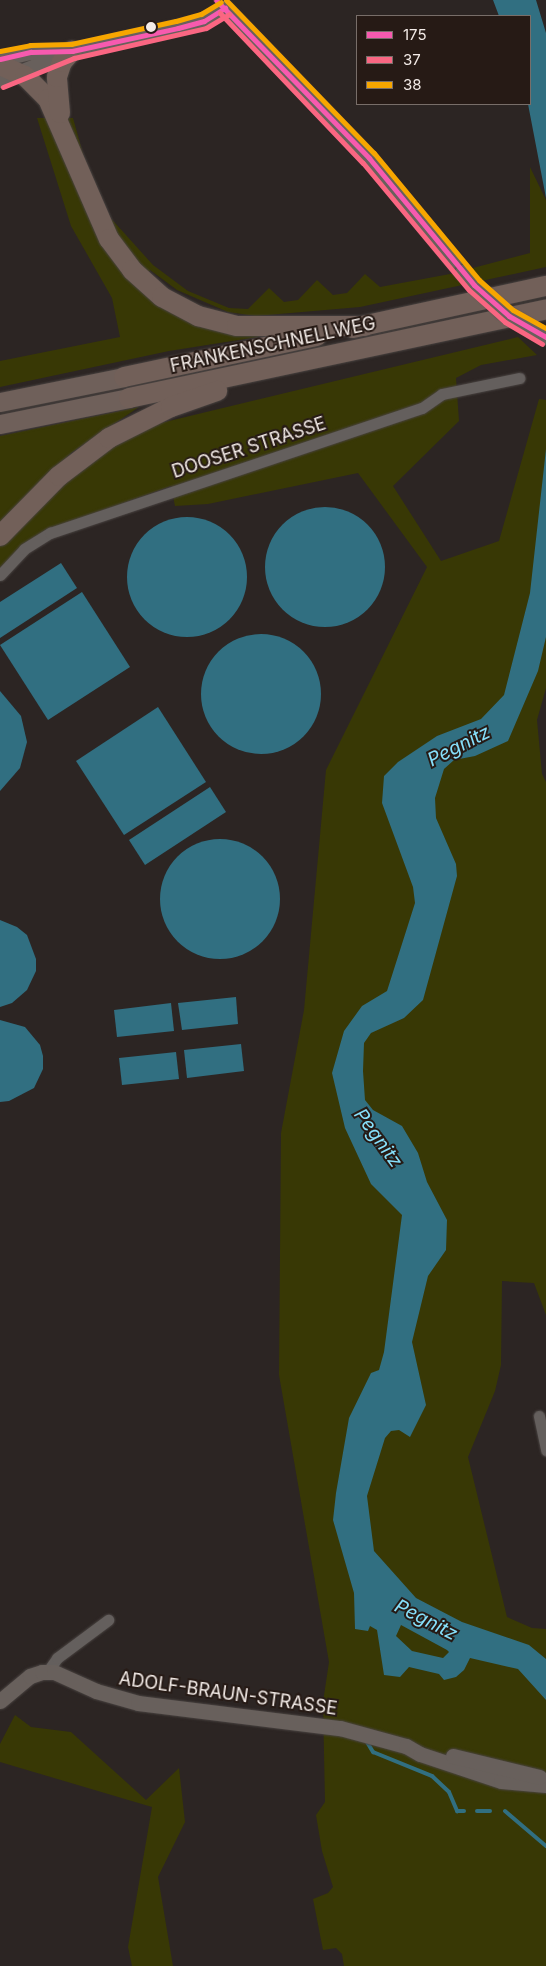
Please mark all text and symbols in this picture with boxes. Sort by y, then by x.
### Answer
legend [356,15,531,105]
unlabelled marker [146,22,156,32]
text: 175 [403,25,427,44]
text: 37 [403,50,421,69]
text: 38 [403,75,422,94]
street label: FRANKENSCHNELLWEG [168,313,378,377]
street label: DOOSER STRASSE [169,413,329,483]
water label: Pegnitz [424,721,494,771]
water label: Pegnitz [349,1104,407,1172]
water label: Pegnitz [391,1595,461,1645]
street label: ADOLF-BRAUN-STRASSE [118,1668,338,1720]

